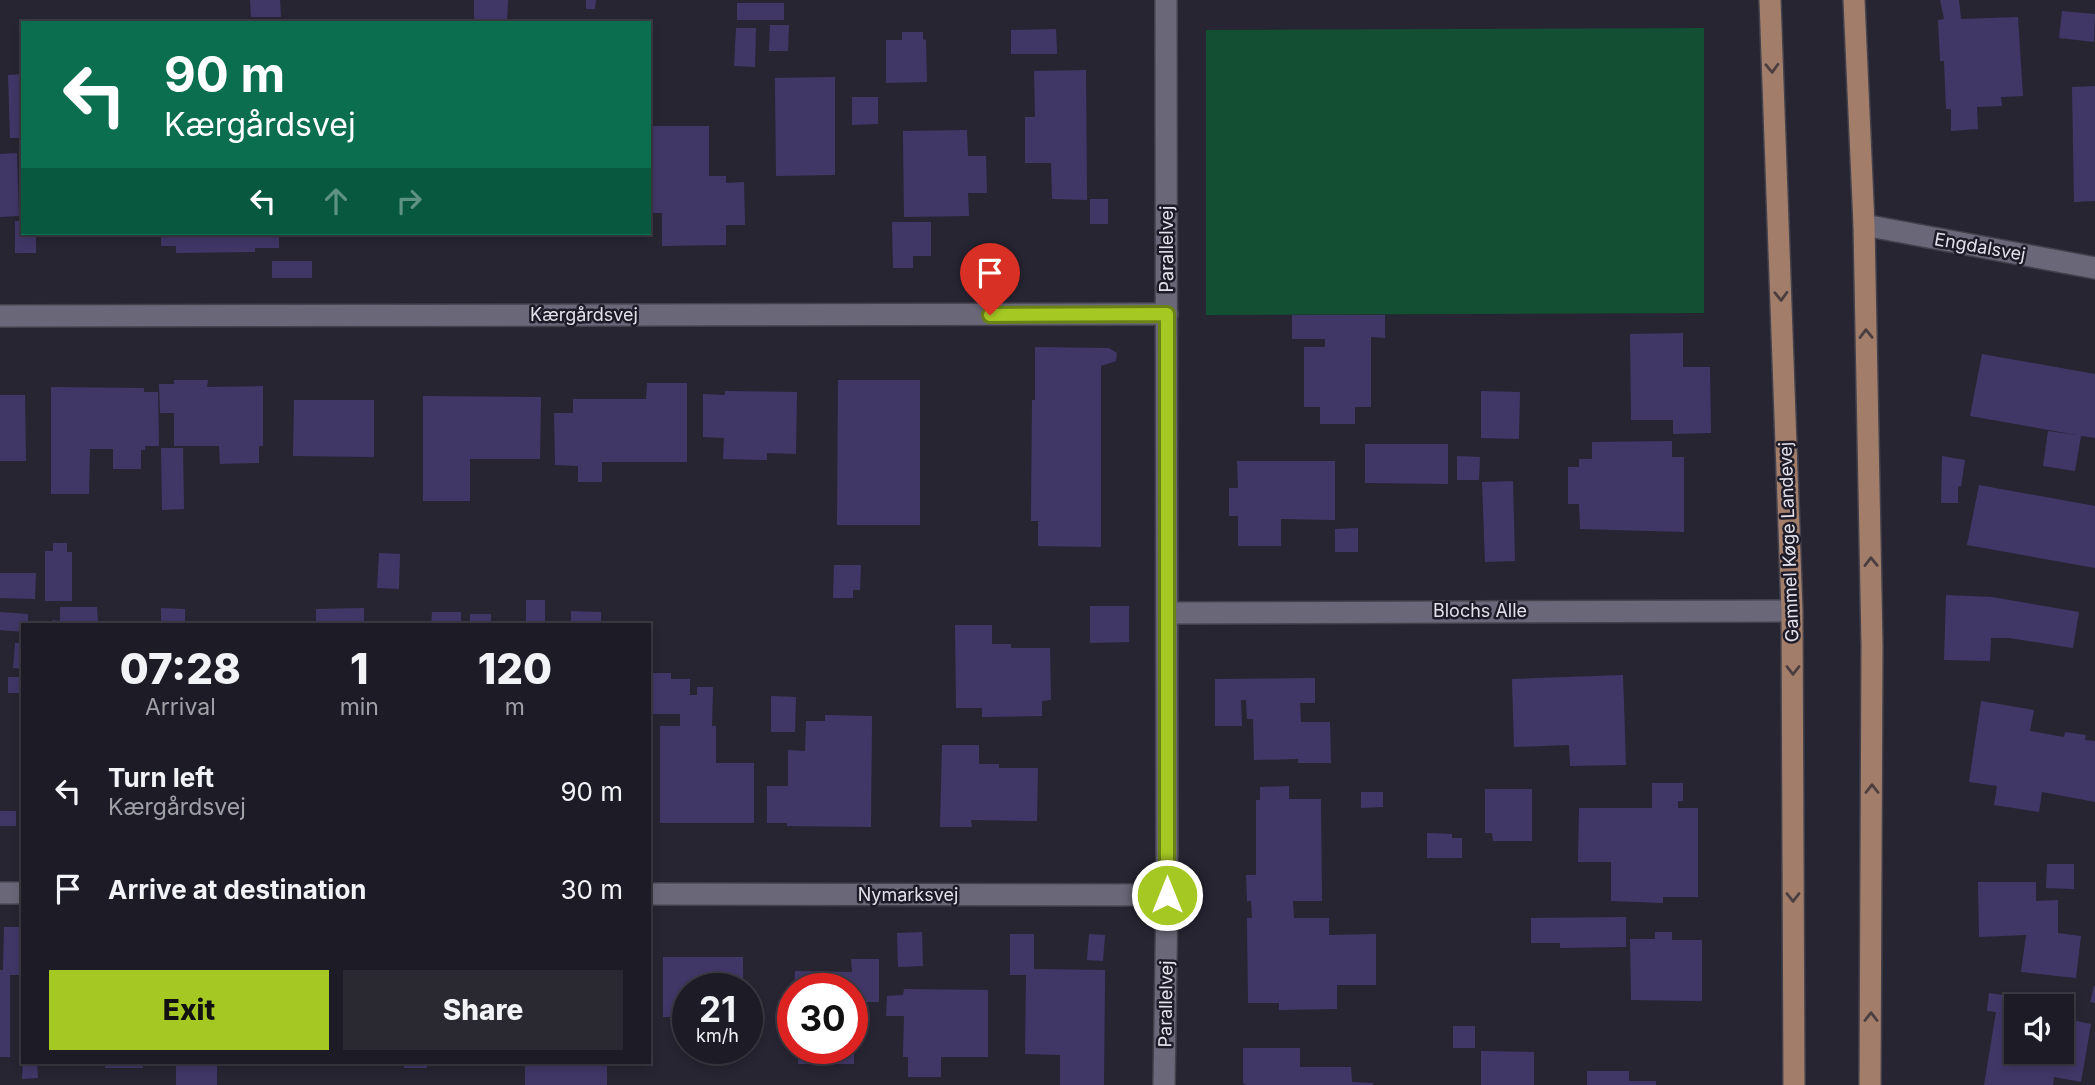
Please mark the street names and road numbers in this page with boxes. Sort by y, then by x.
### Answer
street label: Parallelvej [1156,206,1177,292]
street label: Engdalsvej [1933,228,2027,265]
street label: Kærgårdsvej [530,304,638,325]
street label: Gammel Køge Landevej [1775,441,1802,643]
street label: Blochs Alle [1433,600,1527,621]
street label: Nymarksvej [858,884,958,905]
street label: Parallelvej [1154,960,1177,1048]

